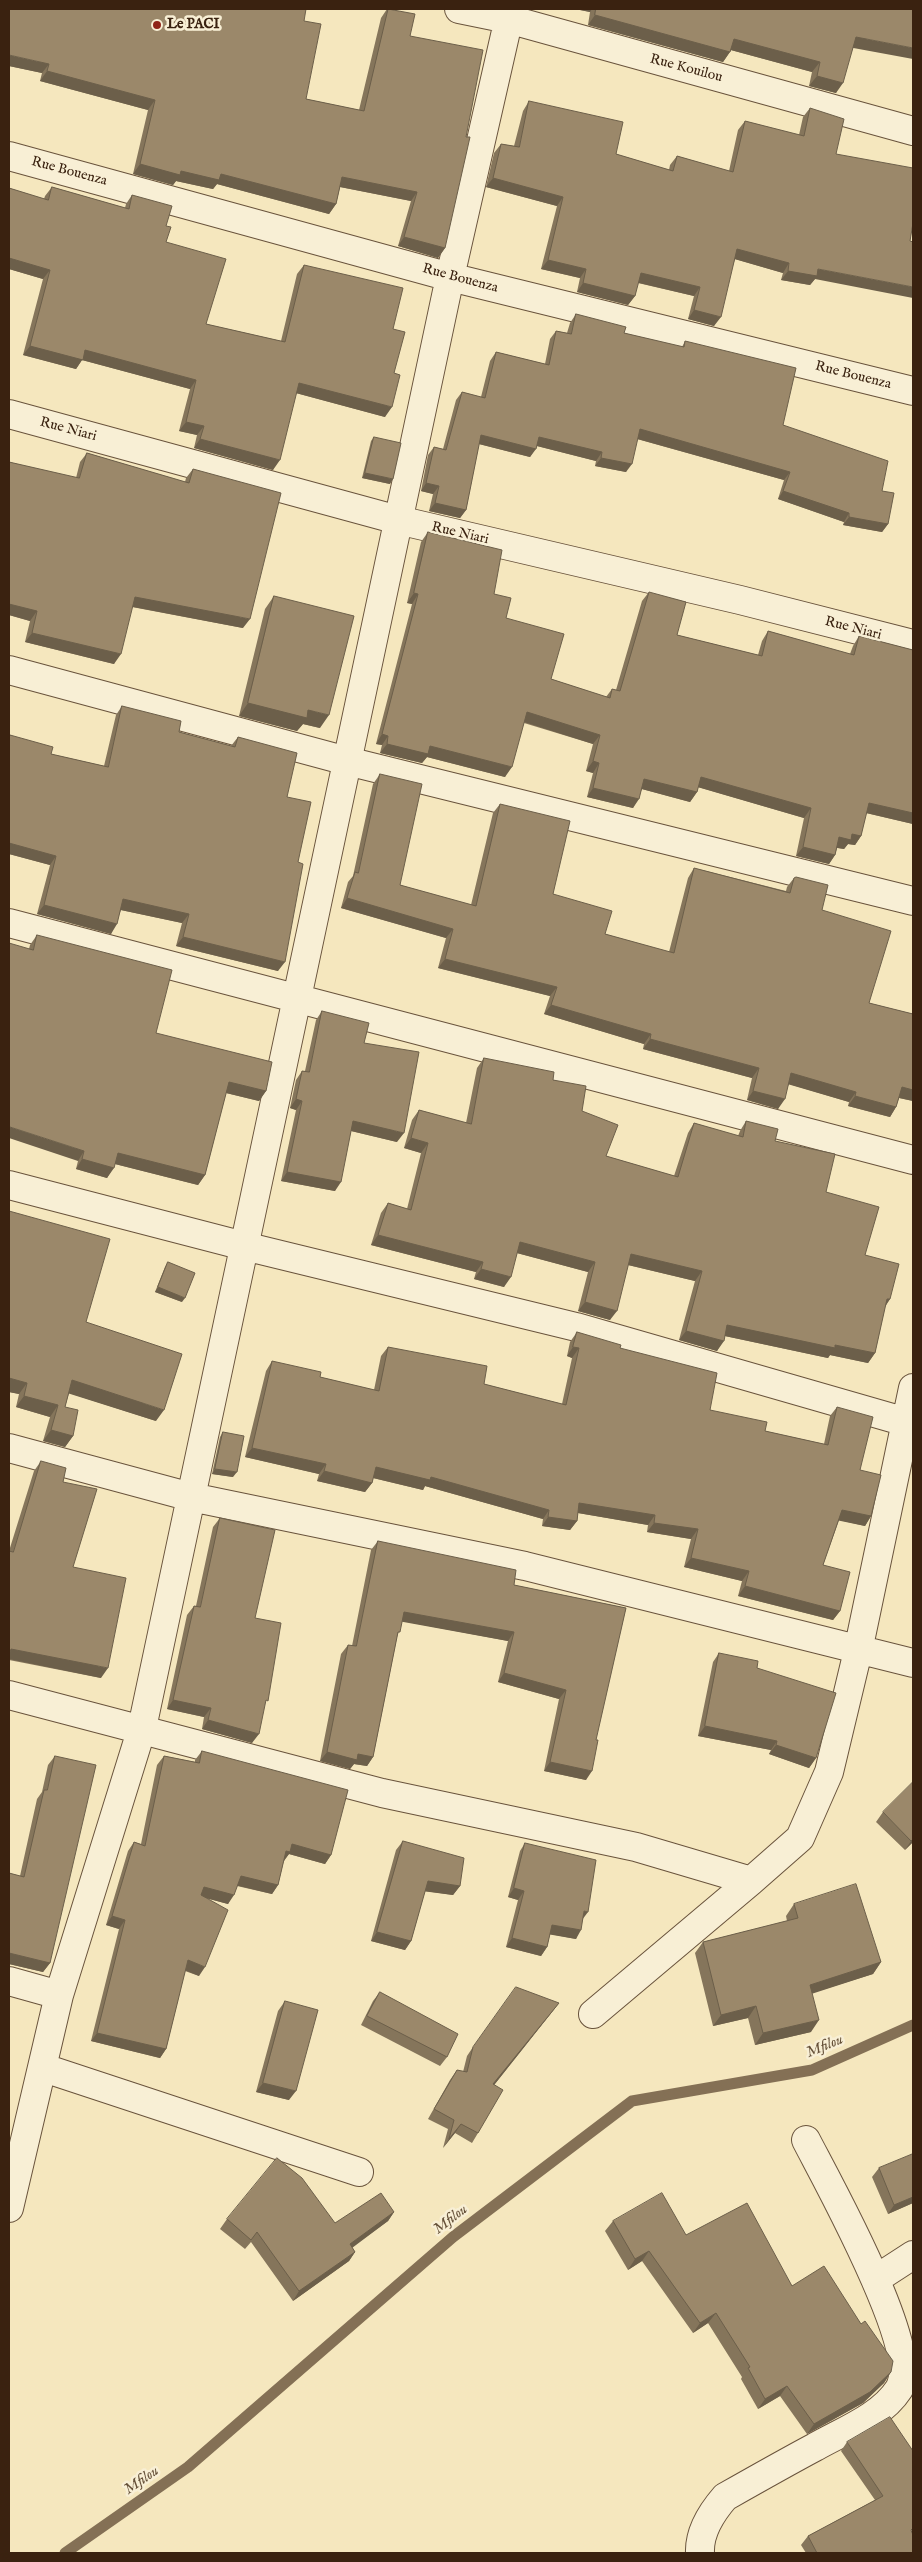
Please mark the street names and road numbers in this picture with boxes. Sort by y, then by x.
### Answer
street label: Rue Kouilou [648,51,724,87]
street label: Rue Bouenza [29,154,109,190]
street label: Rue Bouenza [420,261,500,297]
street label: Rue Bouenza [813,358,893,394]
street label: Rue Niari [38,414,98,446]
street label: Rue Niari [430,519,490,549]
street label: Rue Niari [823,614,883,644]

